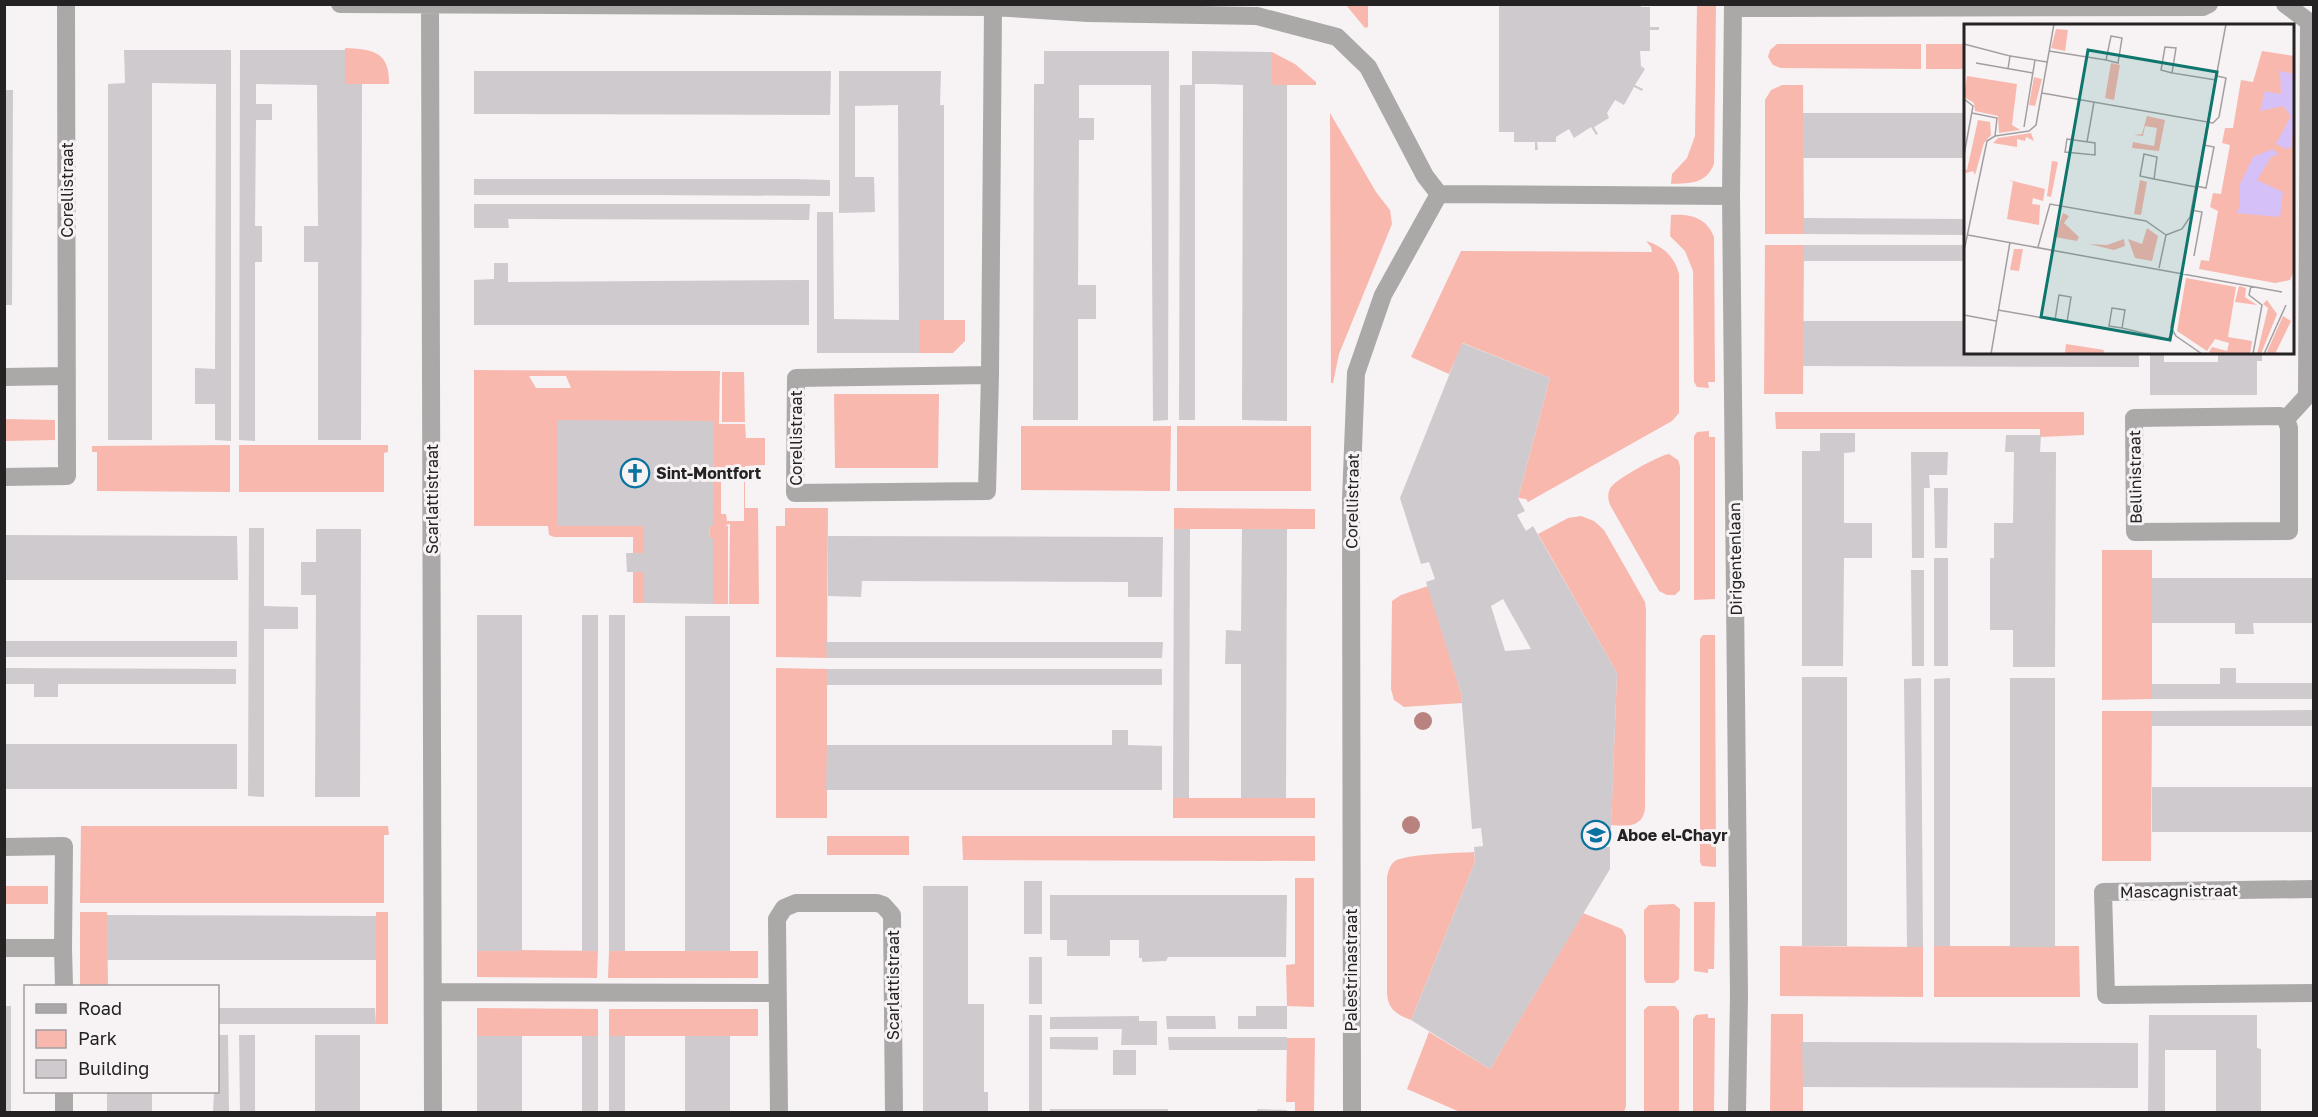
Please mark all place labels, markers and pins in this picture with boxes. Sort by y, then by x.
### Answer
church icon: Sint-Montfort [619,457,651,489]
place label: Sint-Montfort [656,463,761,483]
school or university icon: Aboe el-Chayr [1580,819,1612,851]
place label: Aboe el-Chayr [1617,825,1728,845]

